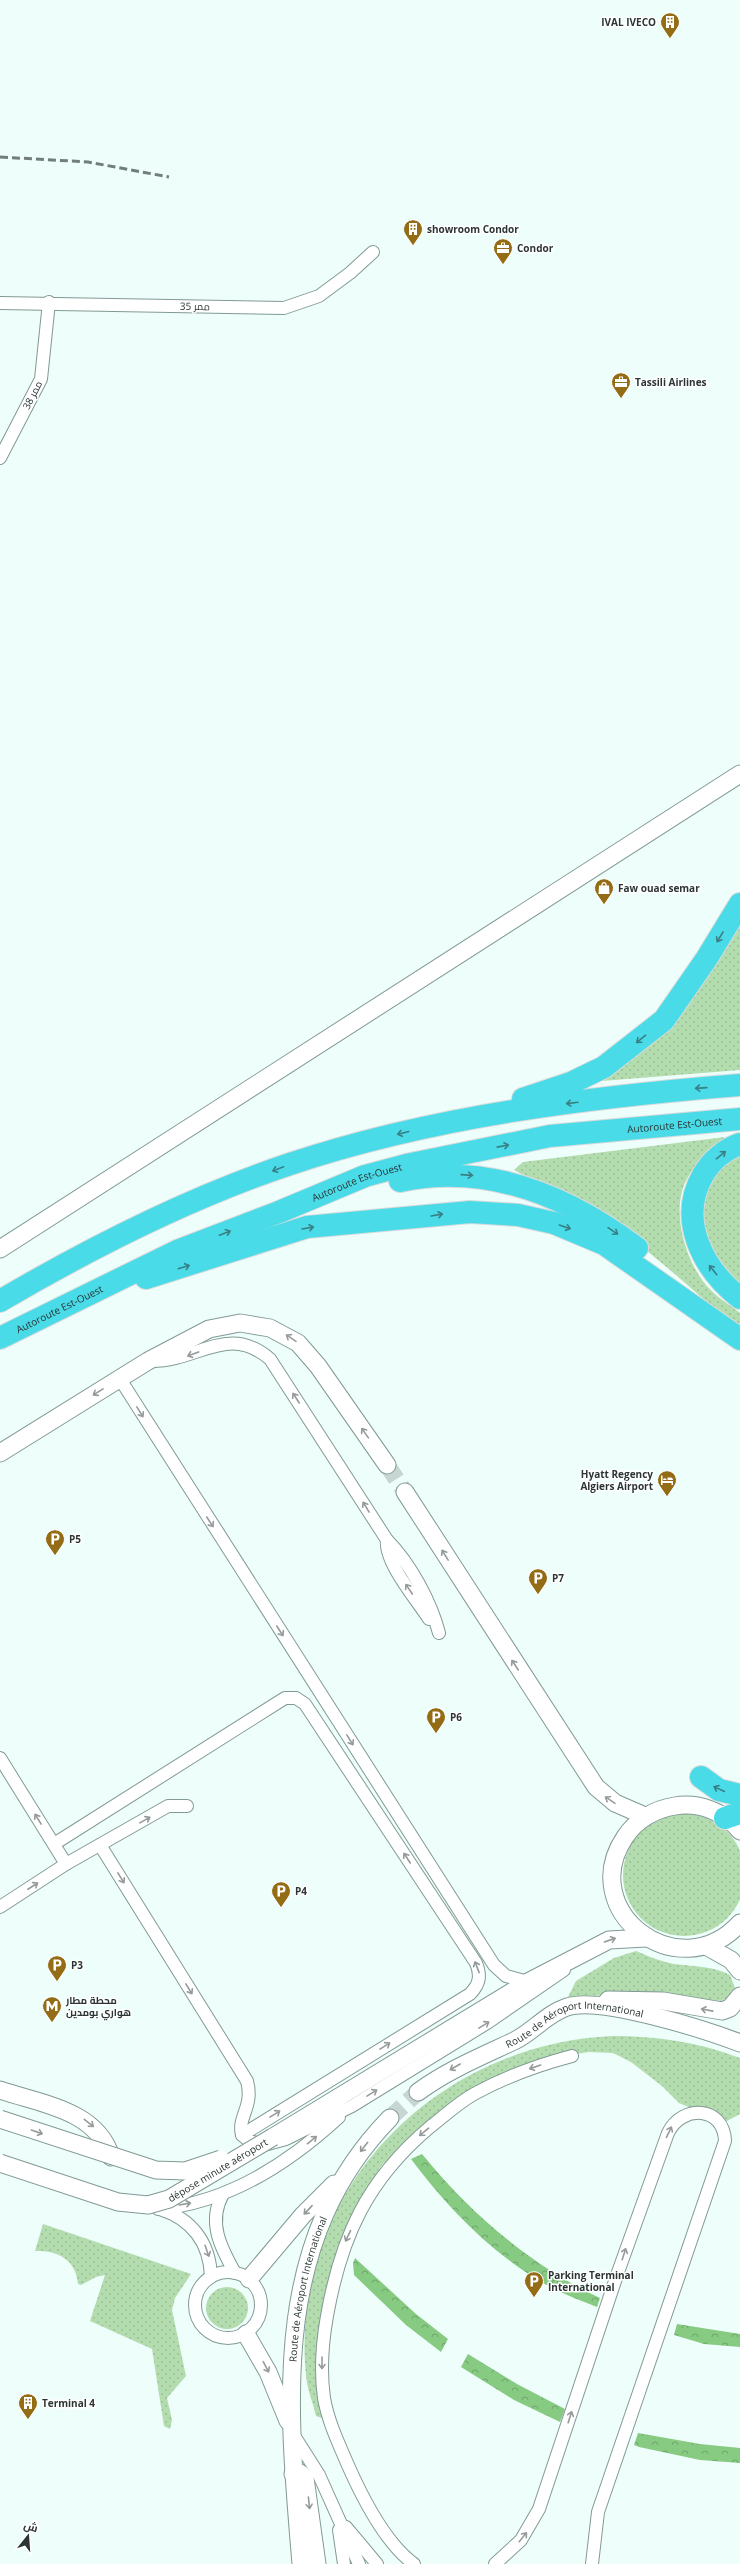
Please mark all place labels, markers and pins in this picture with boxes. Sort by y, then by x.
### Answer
building icon: IVAL IVECO [659,11,681,39]
place label: IVAL IVECO [601,15,656,29]
building icon: showroom Condor [402,218,424,246]
place label: showroom Condor [427,222,519,236]
office icon: Condor [492,237,514,265]
place label: Condor [517,241,554,255]
office icon: Tassili Airlines [610,371,632,399]
place label: Tassili Airlines [635,375,707,389]
shop icon: Faw ouad semar [593,877,615,905]
place label: Faw ouad semar [618,881,700,895]
place label: Hyatt Regency Algiers Airport [580,1467,654,1493]
hotel icon: Hyatt Regency Algiers Airport [656,1469,678,1497]
parking icon: P5 [44,1528,66,1556]
place label: P5 [69,1532,81,1546]
parking icon: P7 [527,1567,549,1595]
place label: P7 [552,1571,564,1585]
parking icon: P6 [425,1706,447,1734]
place label: P6 [450,1710,462,1724]
parking icon: P4 [270,1880,292,1908]
place label: P4 [295,1884,307,1898]
parking icon: P3 [46,1954,68,1982]
place label: P3 [71,1958,83,1972]
place label: محطة مطار هواري بومدين [65,1993,131,2021]
metro station icon: محطة مطار هواري بومدين [41,1995,63,2023]
place label: Parking Terminal International [548,2268,634,2294]
parking icon: Parking Terminal International [523,2270,545,2298]
building icon: Terminal 4 [17,2392,39,2420]
place label: Terminal 4 [42,2396,95,2410]

